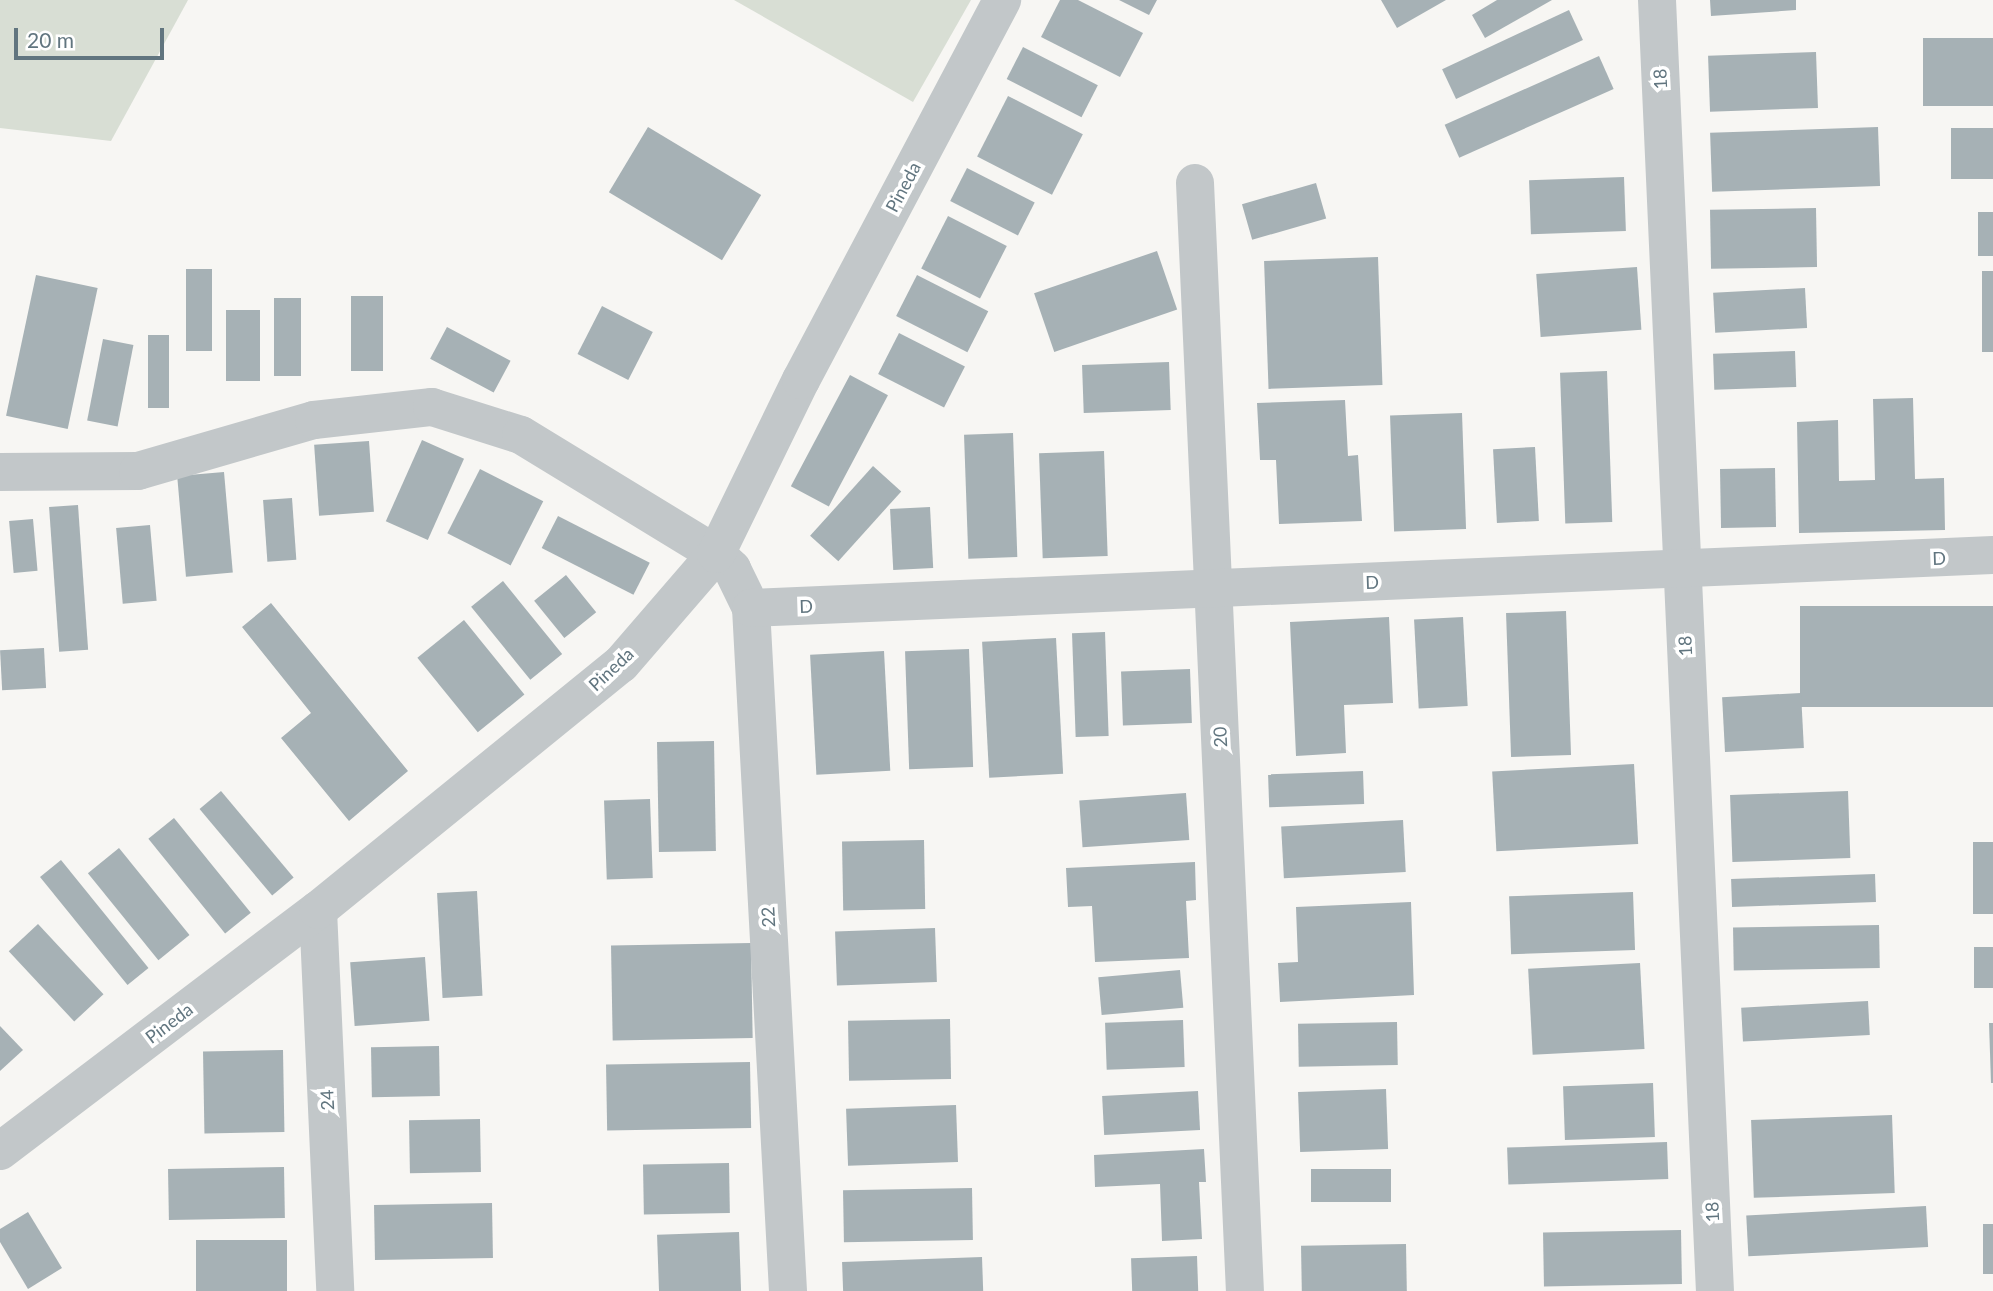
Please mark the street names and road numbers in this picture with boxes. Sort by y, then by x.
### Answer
street label: 18 [1649,68,1671,90]
street label: Pineda [881,158,925,216]
street label: D [1932,547,1946,569]
street label: D [1365,571,1379,593]
street label: D [799,595,813,617]
street label: 18 [1674,635,1696,657]
street label: Pineda [584,643,638,695]
street label: 20 [1209,726,1231,748]
street label: 22 [757,906,779,928]
street label: Pineda [141,998,197,1048]
street label: 24 [316,1089,338,1111]
street label: 18 [1701,1201,1723,1223]

